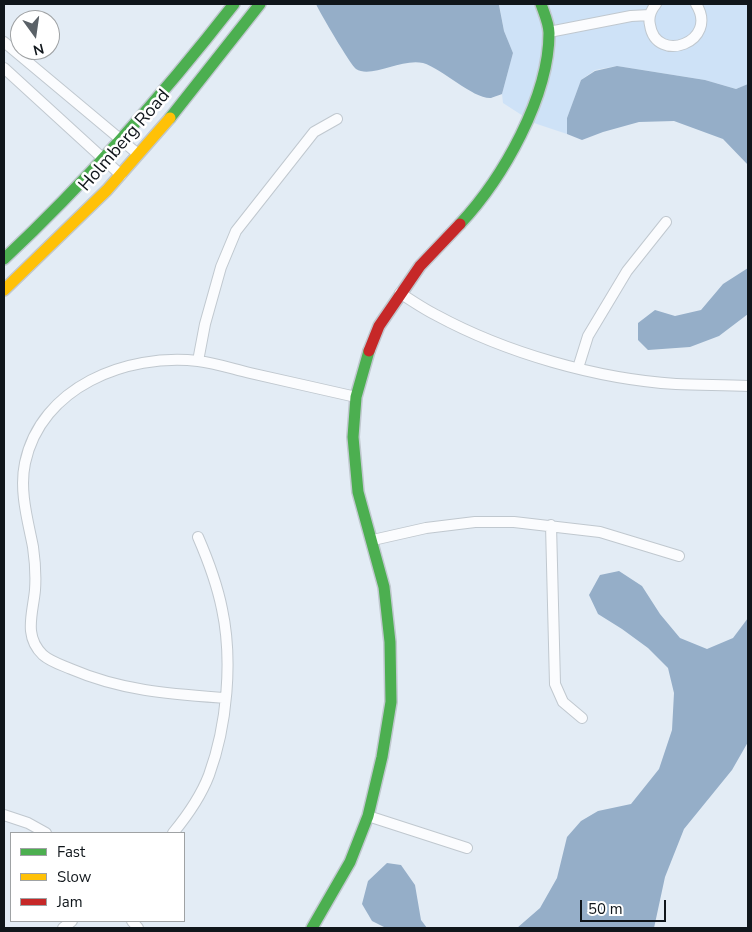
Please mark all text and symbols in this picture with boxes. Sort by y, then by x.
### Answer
north arrow [10,10,60,60]
text: N [31,39,46,60]
street label: Holmberg Road [75,86,175,196]
legend [10,832,185,922]
text: Fast [57,842,85,862]
text: Slow [57,867,91,887]
scale bar [582,890,668,922]
text: Jam [57,892,83,912]
text: 50 m [588,899,623,919]

